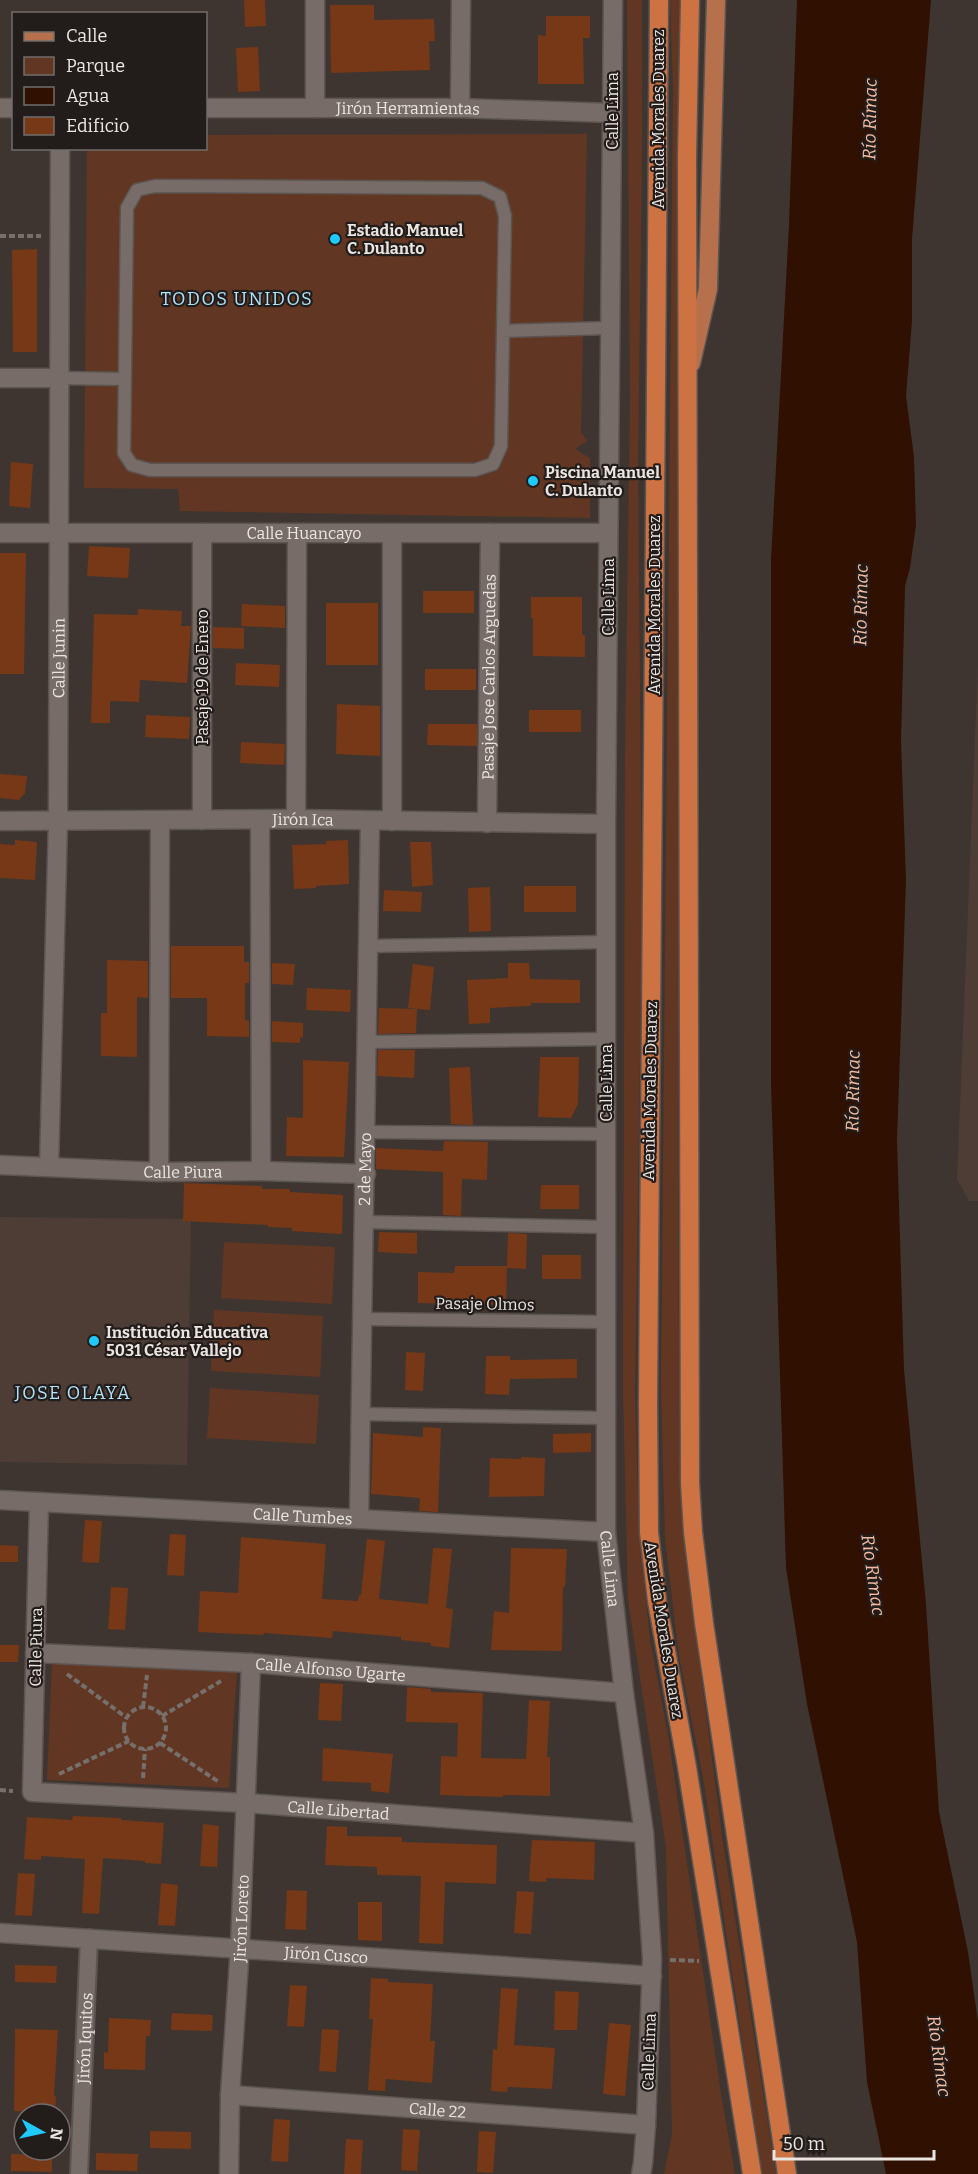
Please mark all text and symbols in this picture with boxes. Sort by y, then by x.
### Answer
legend [12,12,207,150]
text: Calle [66,25,107,47]
street label: Avenida Morales Duarez [649,29,668,209]
text: Parque [66,55,125,77]
street label: Calle Lima [603,72,622,150]
water label: Río Rímac [858,78,882,160]
text: Agua [66,85,110,107]
street label: Jirón Herramientas [335,98,480,118]
text: Edificio [66,115,129,137]
place label: Estadio Manuel C. Dulanto [347,221,463,258]
marker: Estadio Manuel C. Dulanto [328,232,342,246]
district label: TODOS UNIDOS [161,288,313,310]
place label: Piscina Manuel C. Dulanto [545,463,660,500]
marker: Piscina Manuel C. Dulanto [526,474,540,488]
street label: Avenida Morales Duarez [645,515,664,695]
street label: Calle Huancayo [246,524,362,543]
street label: Calle Lima [599,558,618,636]
water label: Río Rímac [849,564,873,646]
street label: Pasaje Jose Carlos Arguedas [478,574,499,780]
street label: Pasaje 19 de Enero [193,609,212,745]
street label: Calle Junin [49,618,68,698]
street label: Jirón Ica [271,809,334,829]
street label: Avenida Morales Duarez [639,1001,661,1181]
street label: Calle Lima [597,1044,616,1122]
water label: Río Rímac [841,1050,865,1132]
street label: 2 de Mayo [354,1132,375,1206]
street label: Calle Piura [143,1162,223,1182]
street label: Pasaje Olmos [435,1294,535,1314]
place label: Institución Educativa 5031 César Vallejo [106,1323,268,1360]
marker: Institución Educativa 5031 César Vallejo [87,1334,101,1348]
district label: JOSE OLAYA [14,1382,131,1404]
street label: Calle Tumbes [252,1504,353,1528]
street label: Calle Lima [596,1529,624,1608]
water label: Río Rímac [856,1533,890,1617]
street label: Avenida Morales Duarez [641,1540,687,1720]
street label: Calle Piura [26,1607,46,1687]
street label: Calle Alfonso Ugarte [254,1654,407,1685]
street label: Calle Libertad [287,1797,391,1823]
street label: Jirón Loreto [229,1874,252,1964]
street label: Jirón Cusco [283,1942,369,1967]
street label: Jirón Iquitos [73,1992,96,2085]
street label: Calle Lima [638,2013,660,2091]
water label: Río Rímac [922,2014,956,2098]
street label: Calle 22 [408,2098,467,2122]
north arrow [12,2102,72,2162]
scale bar [774,2123,934,2161]
text: N [46,2127,67,2141]
text: 50 m [783,2133,825,2155]

